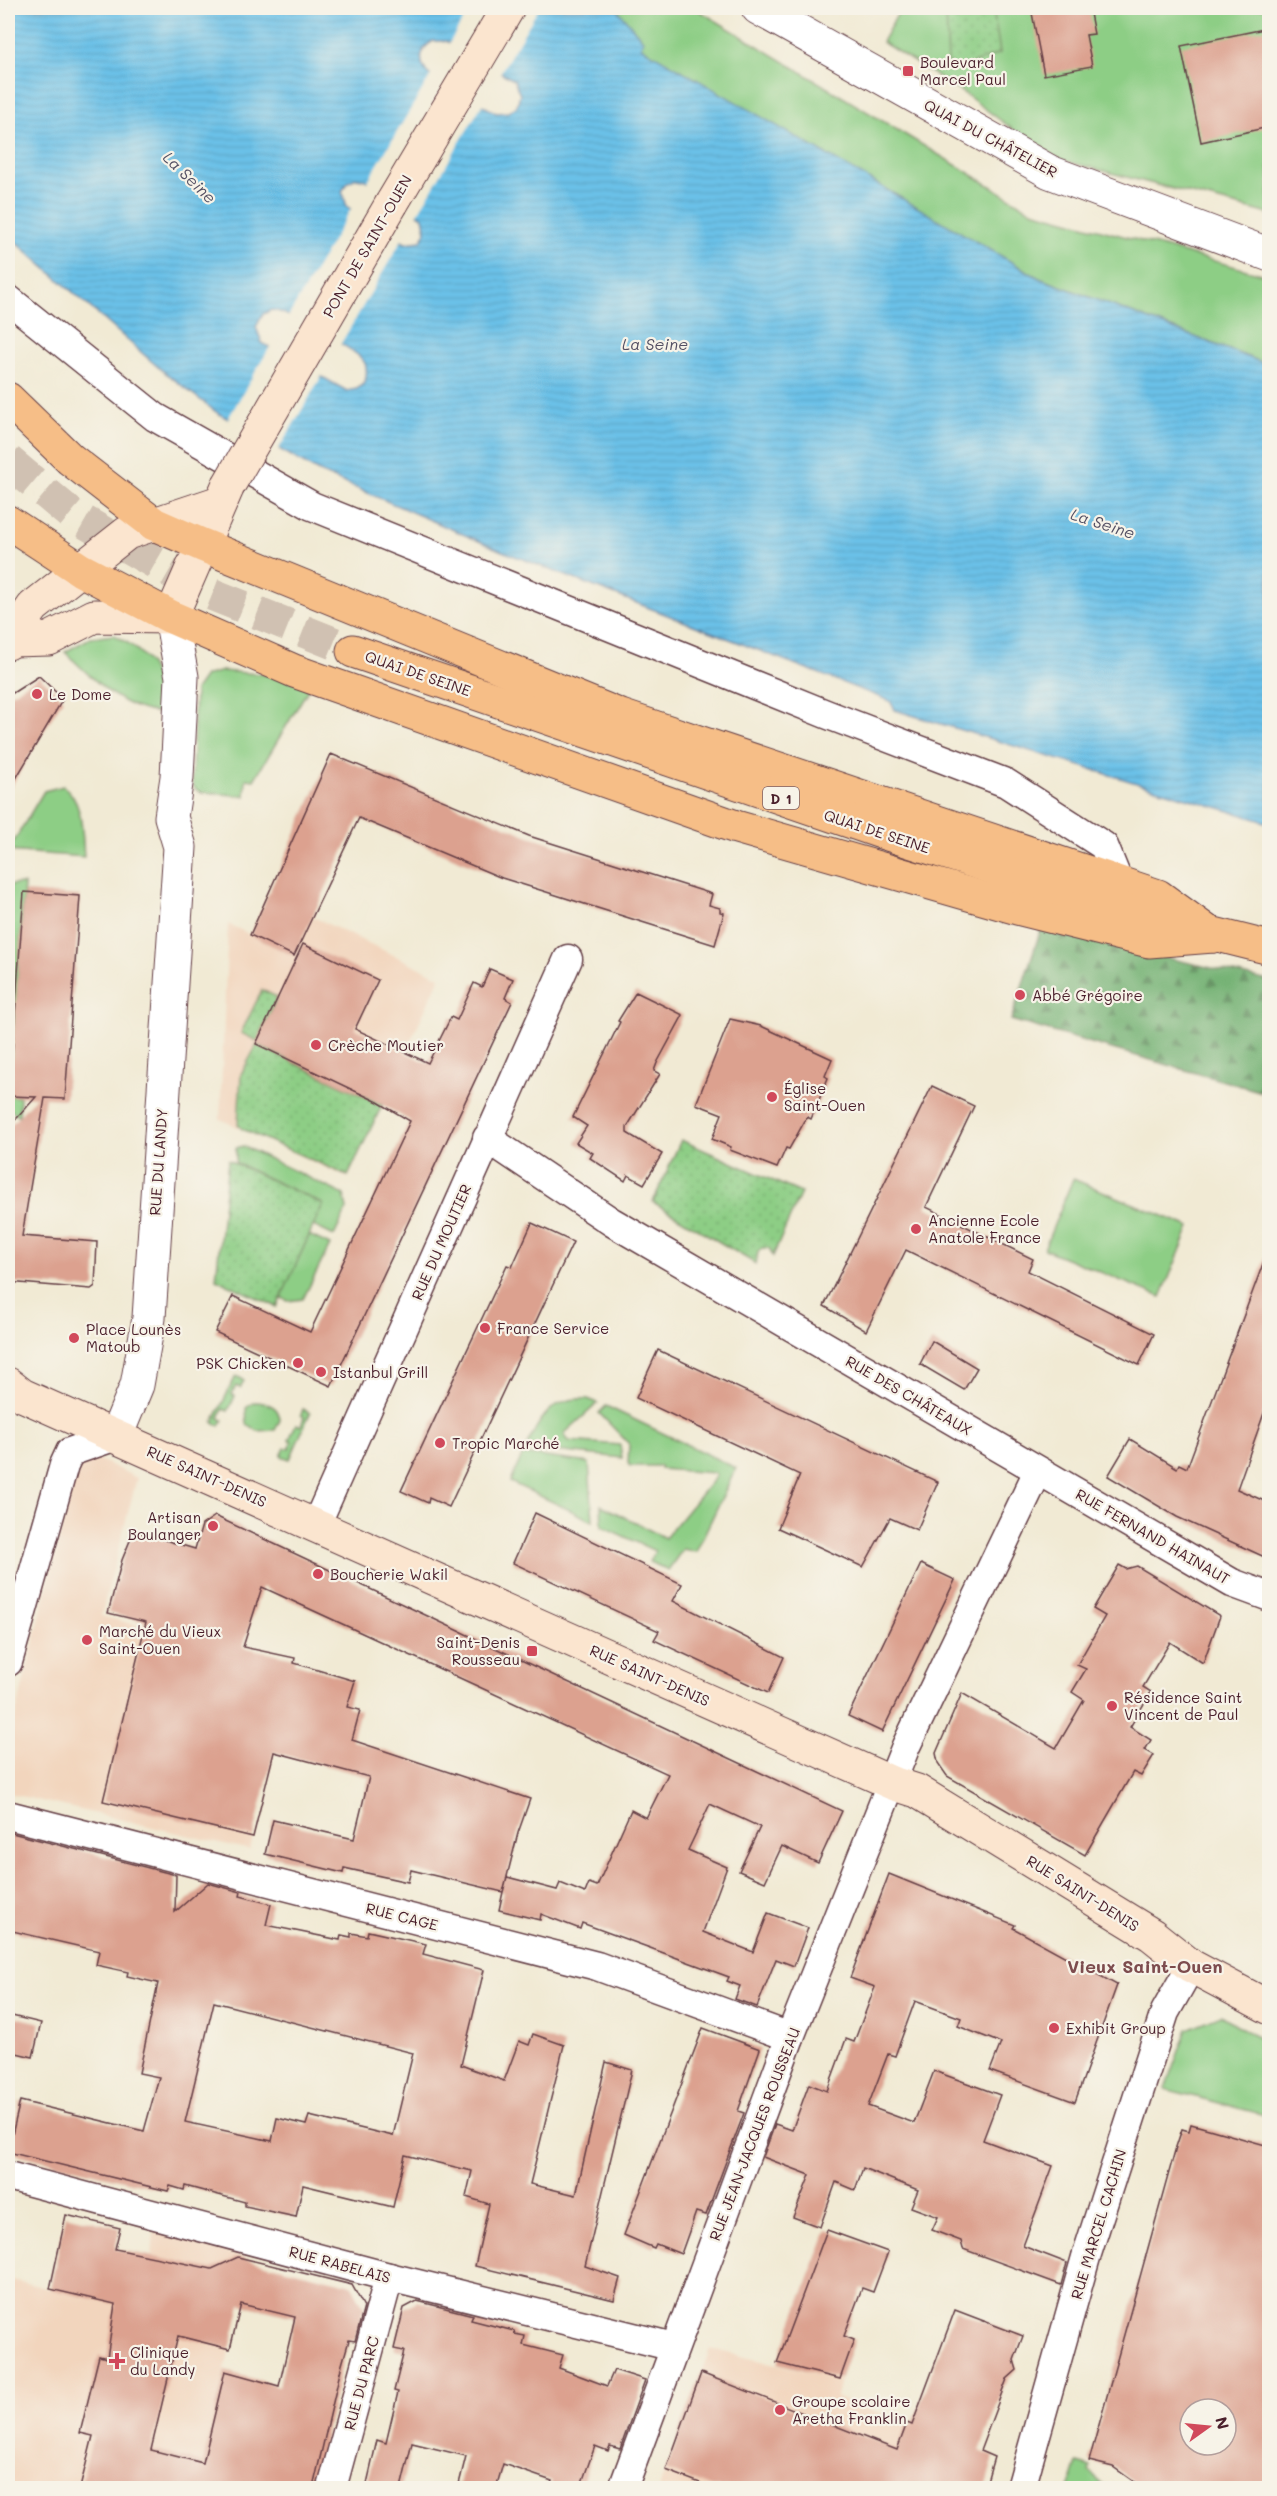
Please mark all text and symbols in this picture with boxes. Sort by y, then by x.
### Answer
place label: Boulevard Marcel Paul [920,52,1006,89]
marker: Boulevard Marcel Paul [901,64,915,78]
street label: QUAI DU CHÂTELIER [921,94,1061,182]
water label: La Seine [159,146,221,208]
street label: PONT DE SAINT-OUEN [318,171,416,321]
water label: La Seine [622,333,688,354]
water label: La Seine [1068,503,1138,543]
street label: QUAI DE SEINE [363,646,474,701]
place label: Le Dome [49,684,111,704]
marker: Le Dome [30,687,44,701]
road number: D 1 [763,787,799,809]
street label: QUAI DE SEINE [821,804,933,858]
place label: Abbé Grégoire [1032,985,1143,1005]
marker: Abbé Grégoire [1013,988,1027,1002]
place label: Crèche Moutier [328,1035,444,1055]
marker: Crèche Moutier [309,1038,323,1052]
place label: Église Saint-Ouen [784,1078,865,1115]
marker: Église Saint-Ouen [765,1090,779,1104]
street label: RUE DU LANDY [144,1108,172,1216]
street label: RUE DU MOUTIER [406,1181,476,1303]
place label: Ancienne Ecole Anatole France [928,1210,1041,1247]
marker: Ancienne Ecole Anatole France [909,1222,923,1236]
place label: France Service [497,1318,609,1338]
place label: Place Lounès Matoub [86,1319,181,1356]
marker: France Service [478,1321,492,1335]
marker: Place Lounès Matoub [67,1331,81,1345]
street label: RUE DES CHÂTEAUX [842,1351,976,1439]
place label: PSK Chicken [196,1353,286,1373]
marker: PSK Chicken [291,1356,305,1370]
place label: Istanbul Grill [333,1362,428,1382]
marker: Istanbul Grill [314,1365,328,1379]
place label: Tropic Marché [452,1433,560,1453]
marker: Tropic Marché [433,1436,447,1450]
street label: RUE SAINT-DENIS [144,1441,270,1511]
street label: RUE FERNAND HAINAUT [1072,1484,1234,1588]
place label: Artisan Boulanger [128,1507,201,1544]
marker: Artisan Boulanger [206,1519,220,1533]
place label: Boucherie Wakil [330,1564,448,1584]
marker: Boucherie Wakil [311,1567,325,1581]
place label: Marché du Vieux Saint-Ouen [99,1621,221,1658]
place label: Saint-Denis Rousseau [437,1632,520,1669]
marker: Marché du Vieux Saint-Ouen [80,1633,94,1647]
street label: RUE SAINT-DENIS [587,1640,713,1710]
marker: Saint-Denis Rousseau [525,1644,539,1658]
place label: Résidence Saint Vincent de Paul [1124,1687,1242,1724]
marker: Résidence Saint Vincent de Paul [1105,1699,1119,1713]
street label: RUE SAINT-DENIS [1023,1850,1143,1936]
street label: RUE CAGE [364,1897,441,1935]
district label: Vieux Saint-Ouen [1067,1954,1223,1978]
place label: Exhibit Group [1066,2018,1166,2038]
marker: Exhibit Group [1047,2021,1061,2035]
street label: RUE JEAN-JACQUES ROUSSEAU [704,2024,804,2244]
street label: RUE MARCEL CACHIN [1066,2146,1130,2302]
street label: RUE RABELAIS [287,2241,393,2287]
street label: RUE DU PARC [339,2333,383,2432]
place label: Clinique du Landy [130,2342,196,2379]
marker: Clinique du Landy [108,2352,126,2370]
place label: Groupe scolaire Aretha Franklin [792,2391,911,2428]
north arrow [1178,2397,1238,2457]
marker: Groupe scolaire Aretha Franklin [773,2403,787,2417]
text: N [1211,2414,1235,2432]

